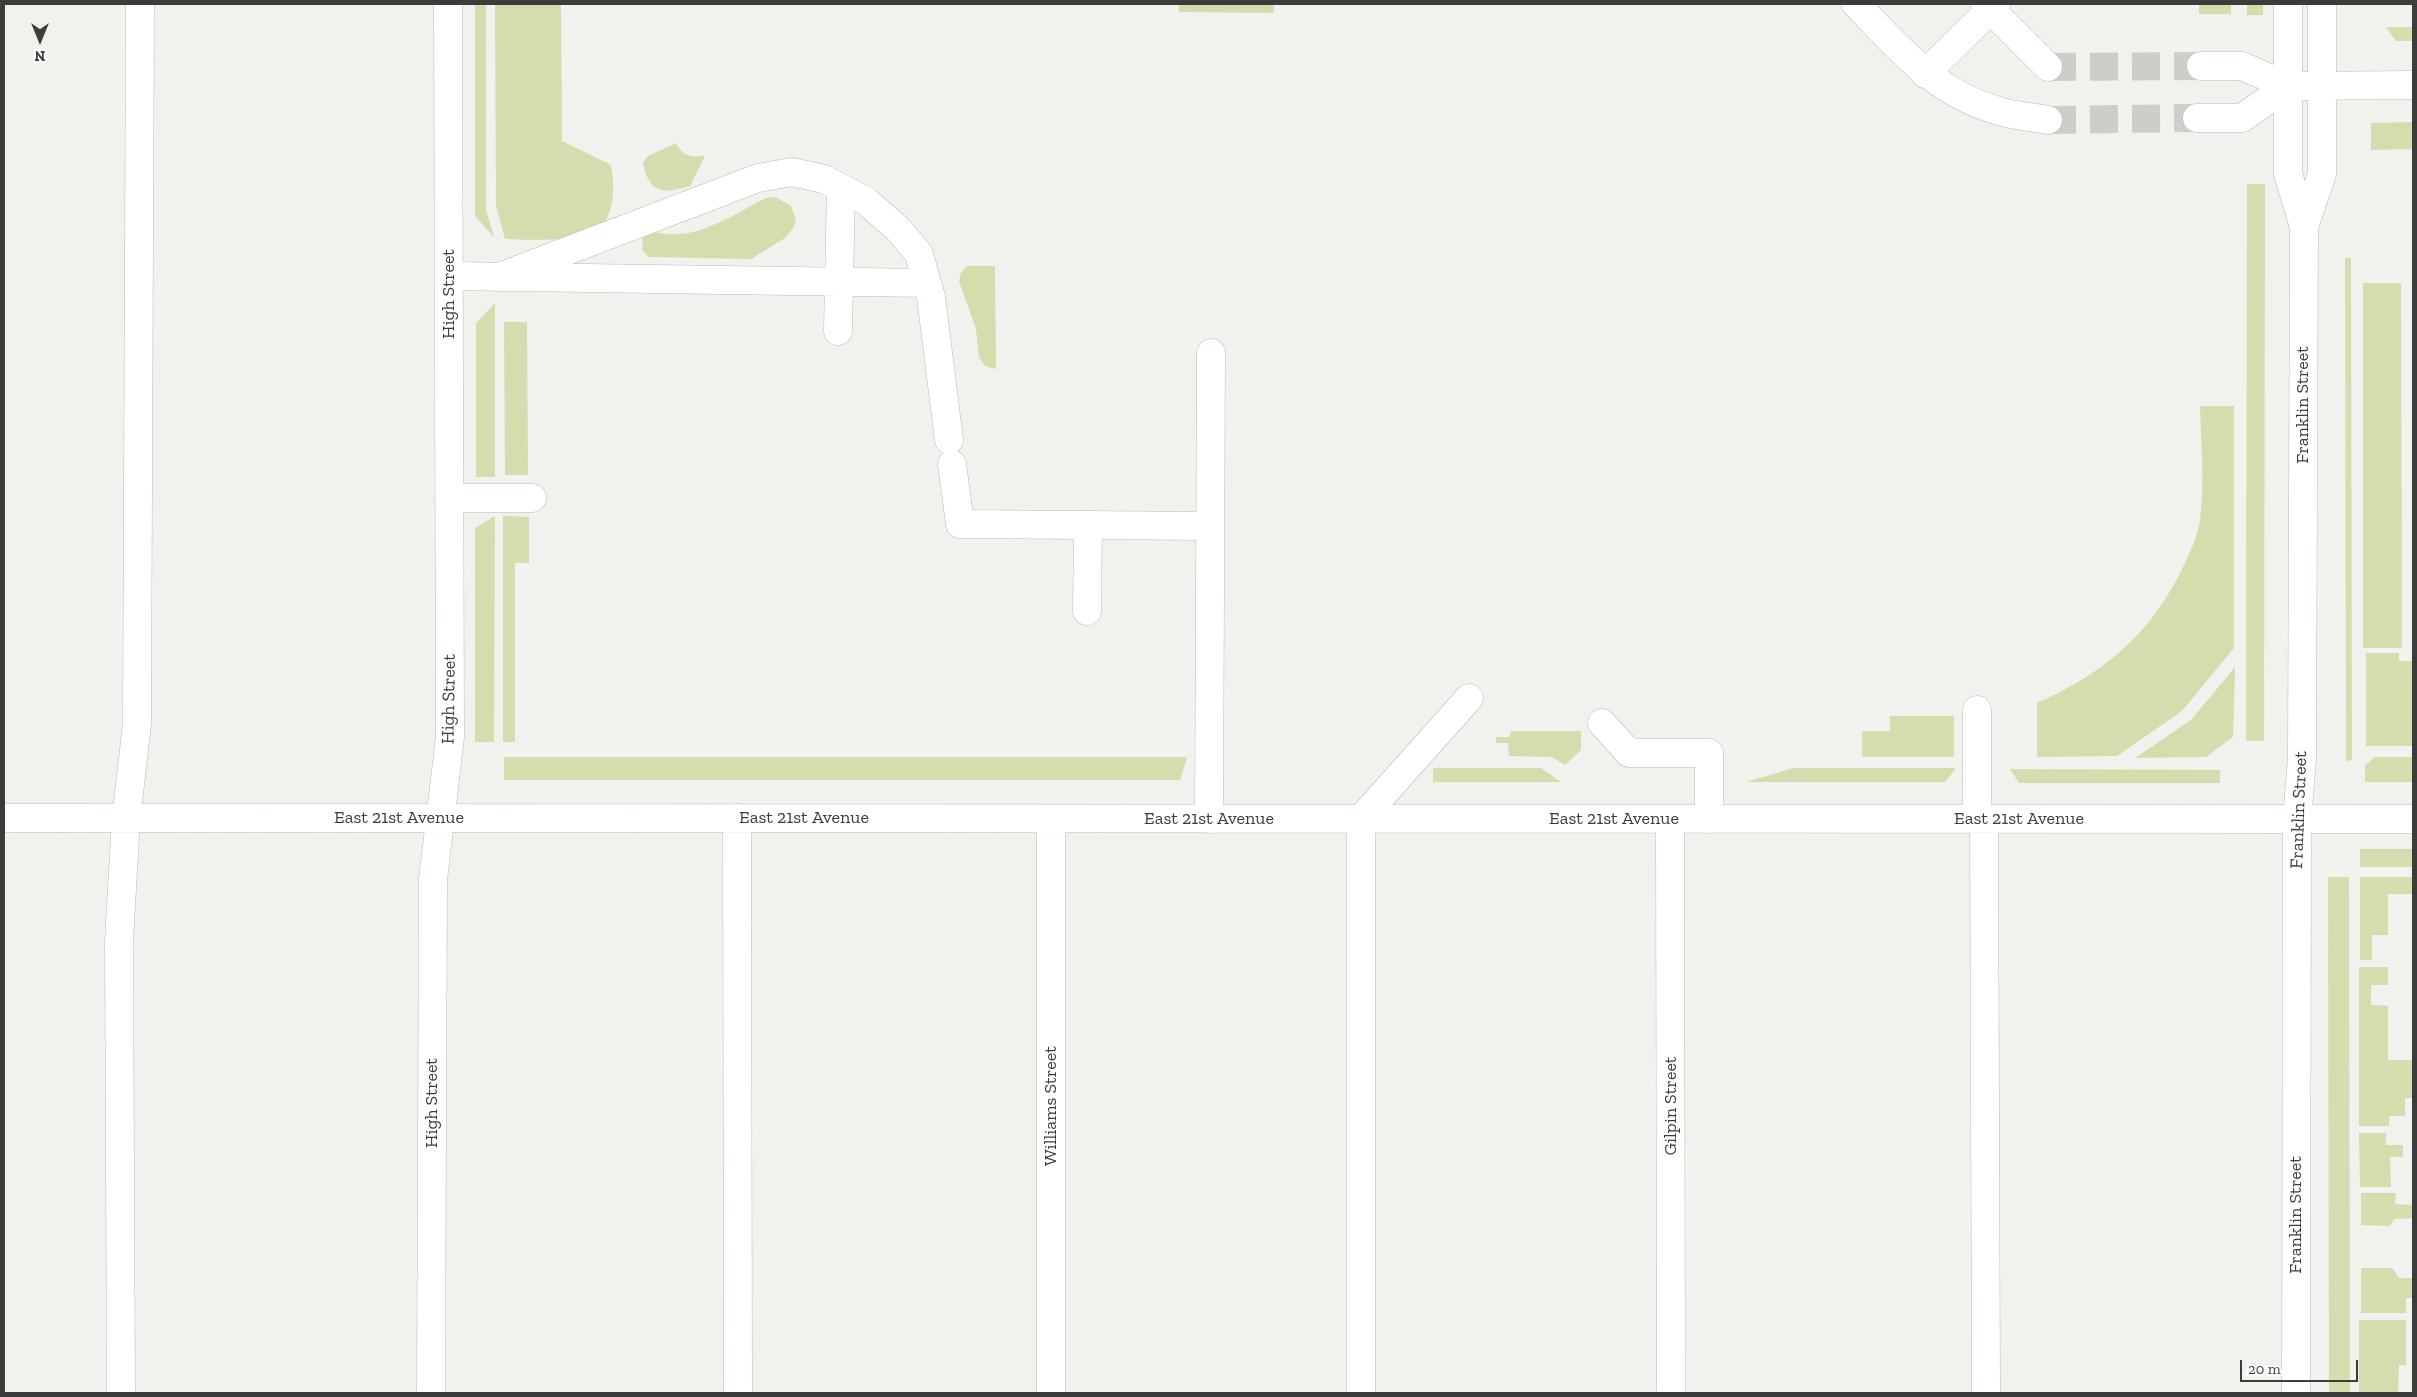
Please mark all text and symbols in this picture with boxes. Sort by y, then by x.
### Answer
north arrow [15,15,65,65]
text: N [35,47,45,64]
street label: High Street [438,249,460,339]
street label: Franklin Street [2292,346,2314,464]
street label: High Street [437,654,461,744]
street label: Franklin Street [2286,751,2312,869]
street label: East 21st Avenue [334,807,464,829]
street label: East 21st Avenue [739,807,869,829]
street label: East 21st Avenue [1144,808,1274,830]
street label: East 21st Avenue [1549,808,1679,830]
street label: East 21st Avenue [1954,808,2084,830]
street label: Williams Street [1040,1046,1062,1166]
street label: Gilpin Street [1660,1056,1682,1156]
street label: High Street [421,1058,443,1148]
street label: Franklin Street [2285,1156,2307,1274]
scale bar [2242,1350,2360,1382]
text: 20 m [2248,1360,2281,1378]

